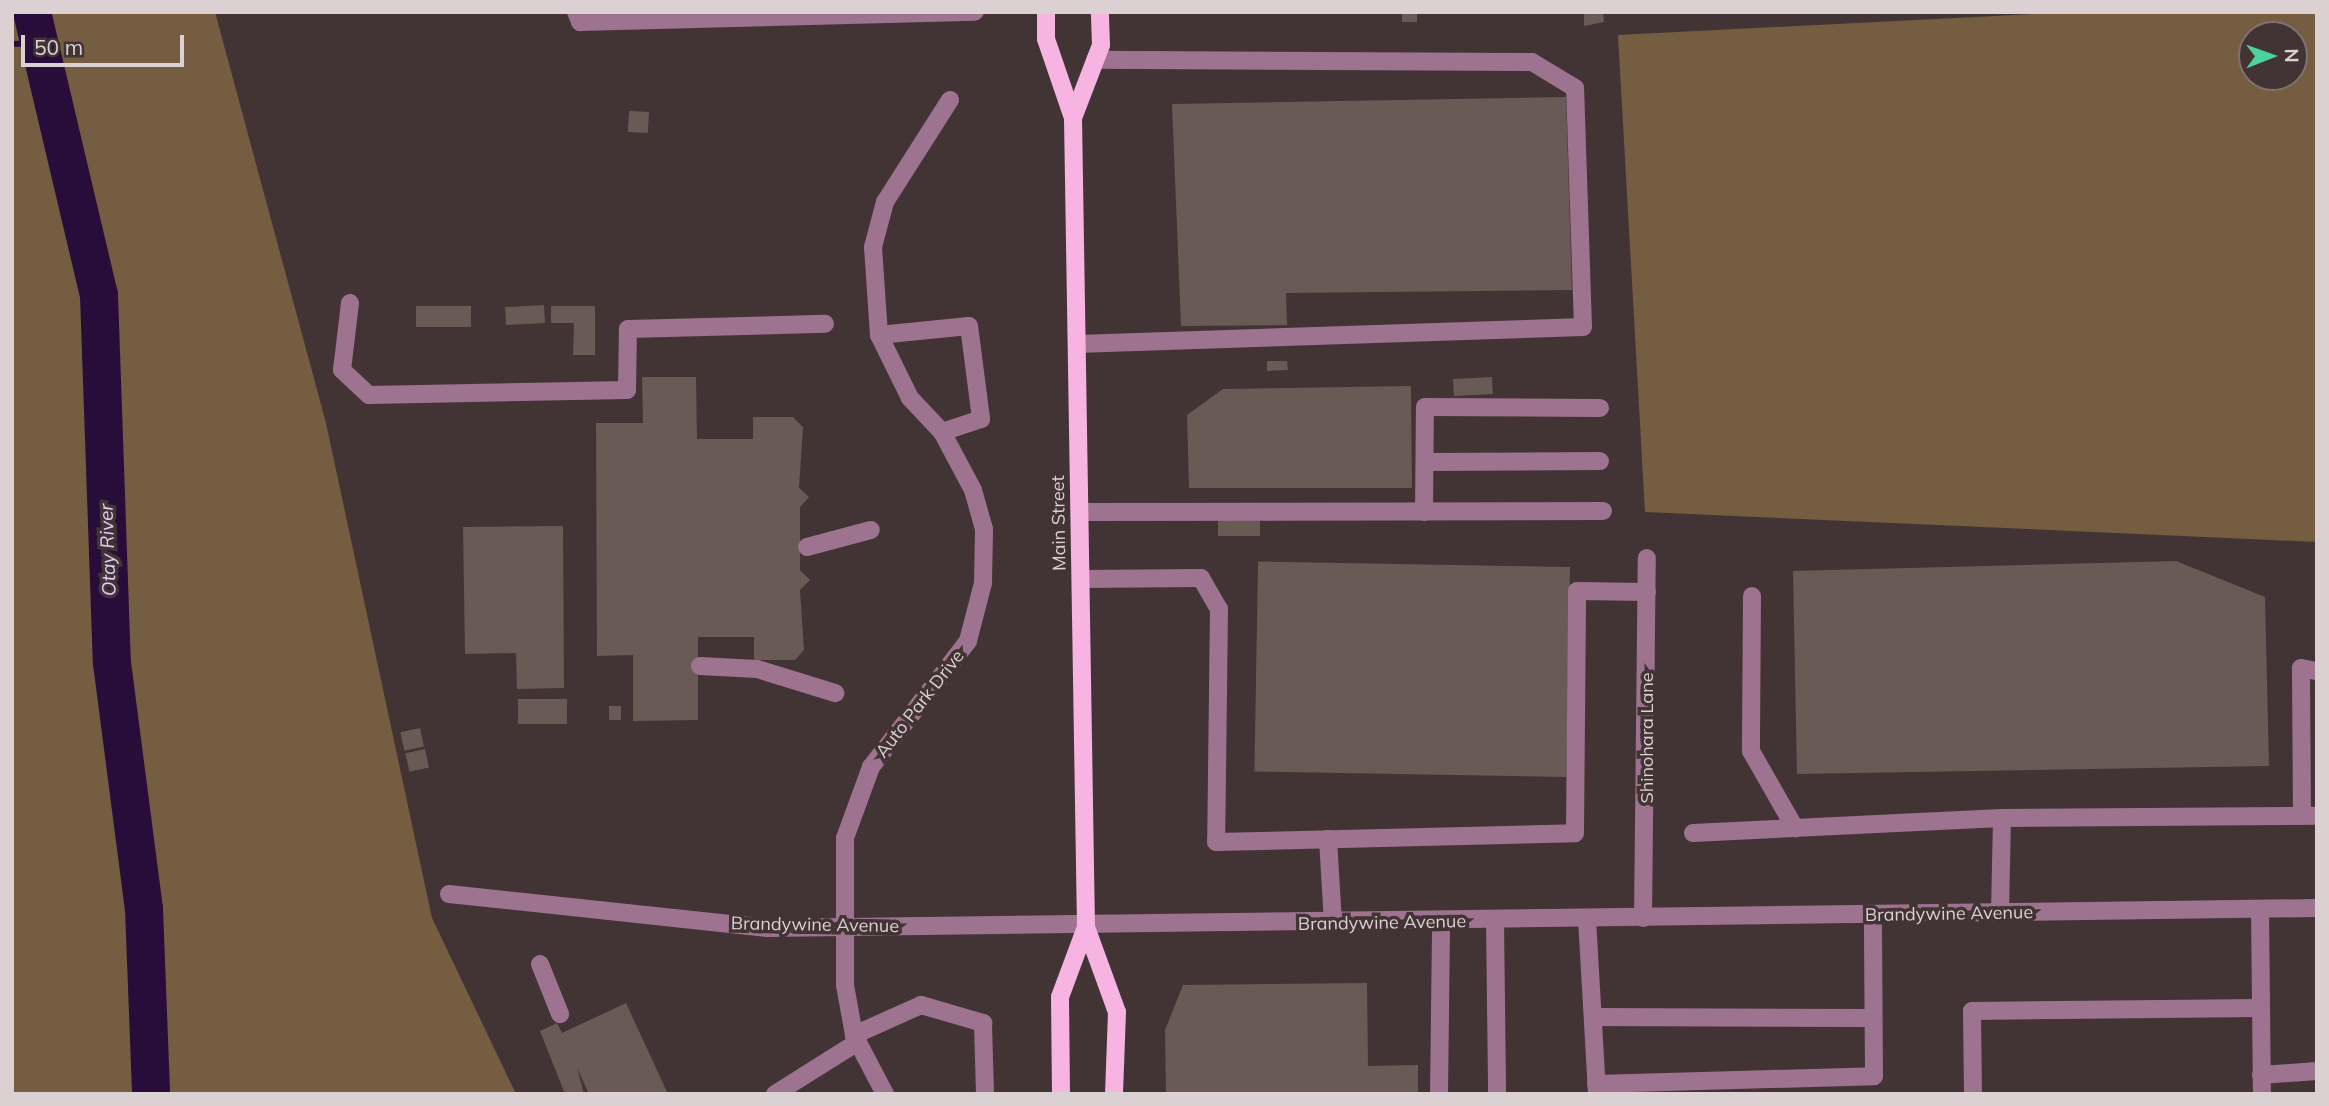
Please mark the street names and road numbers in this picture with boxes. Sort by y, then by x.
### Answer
street label: Main Street [1047,475,1071,571]
street label: Auto Park Drive [871,646,969,762]
street label: Shinohara Lane [1636,672,1658,804]
street label: Brandywine Avenue [1865,902,2033,926]
street label: Brandywine Avenue [1298,911,1466,935]
street label: Brandywine Avenue [731,913,899,937]

